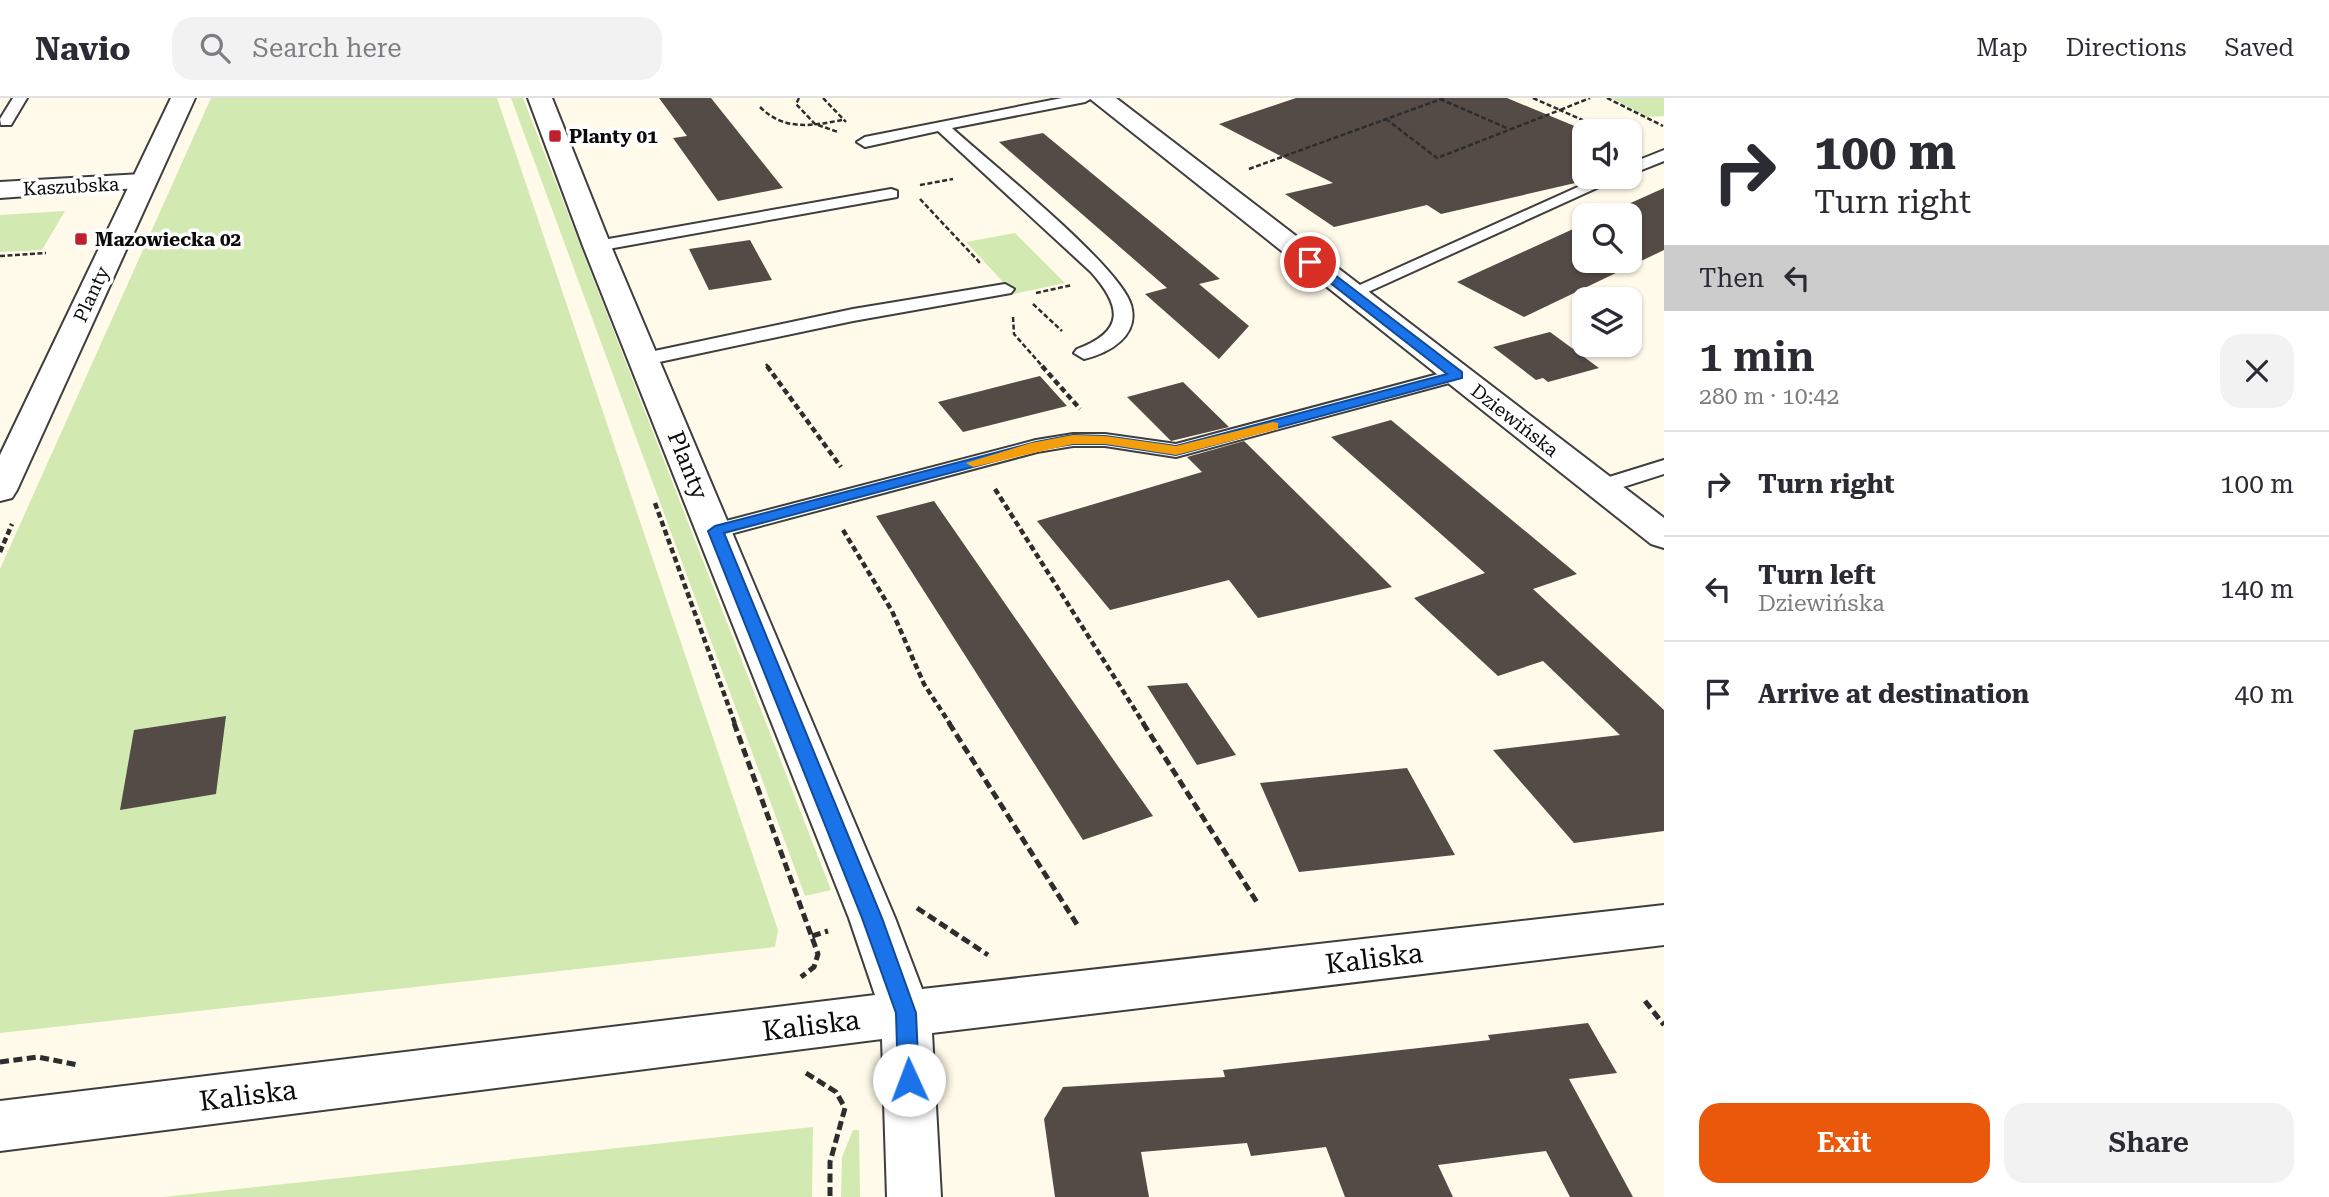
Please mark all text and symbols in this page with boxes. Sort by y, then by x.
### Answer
search box [172,17,662,80]
text: Navio [35,29,130,68]
icon: search [196,29,234,67]
text: Search here [252,33,401,63]
text: Map [1976,34,2028,62]
text: Directions [2066,34,2186,62]
text: Saved [2224,34,2294,62]
map controls [1572,119,1642,357]
button: sound [1572,119,1642,189]
text: 100 m [1814,124,1956,181]
place label: Planty 01 [569,125,658,148]
icon: right [1699,126,1790,217]
marker: Planty 01 [547,128,563,144]
street label: Kaszubska [22,172,120,201]
text: Turn right [1814,183,1971,221]
button: search [1572,203,1642,273]
place label: Mazowiecka 02 [95,228,241,251]
marker: Mazowiecka 02 [73,231,89,247]
pin [1280,232,1340,292]
icon: arrive [1291,243,1329,281]
icon: left [1778,259,1816,297]
street label: Planty [69,262,115,326]
text: Then [1699,263,1764,293]
button: layers [1572,287,1642,357]
text: 1 min [1699,332,1815,381]
button: close [2220,334,2294,408]
street label: Dziewińska [1466,379,1564,462]
text: 280 m · 10:42 [1699,383,1839,410]
street label: Planty [662,427,714,504]
icon: right [1699,465,1737,503]
text: Turn right [1758,469,1894,499]
text: 100 m [2220,469,2294,499]
text: Turn left [1758,560,1876,590]
icon: left [1699,570,1737,608]
text: 140 m [2220,574,2294,604]
text: Dziewińska [1758,590,1885,617]
icon: arrive [1699,675,1737,713]
text: Arrive at destination [1758,679,2029,709]
text: 40 m [2235,679,2294,709]
street label: Kaliska [1323,936,1425,981]
street label: Kaliska [760,1003,862,1048]
position arrow [872,1043,946,1117]
street label: Kaliska [197,1073,299,1118]
button: Exit [1699,1103,1990,1183]
button: Share [2004,1103,2294,1183]

